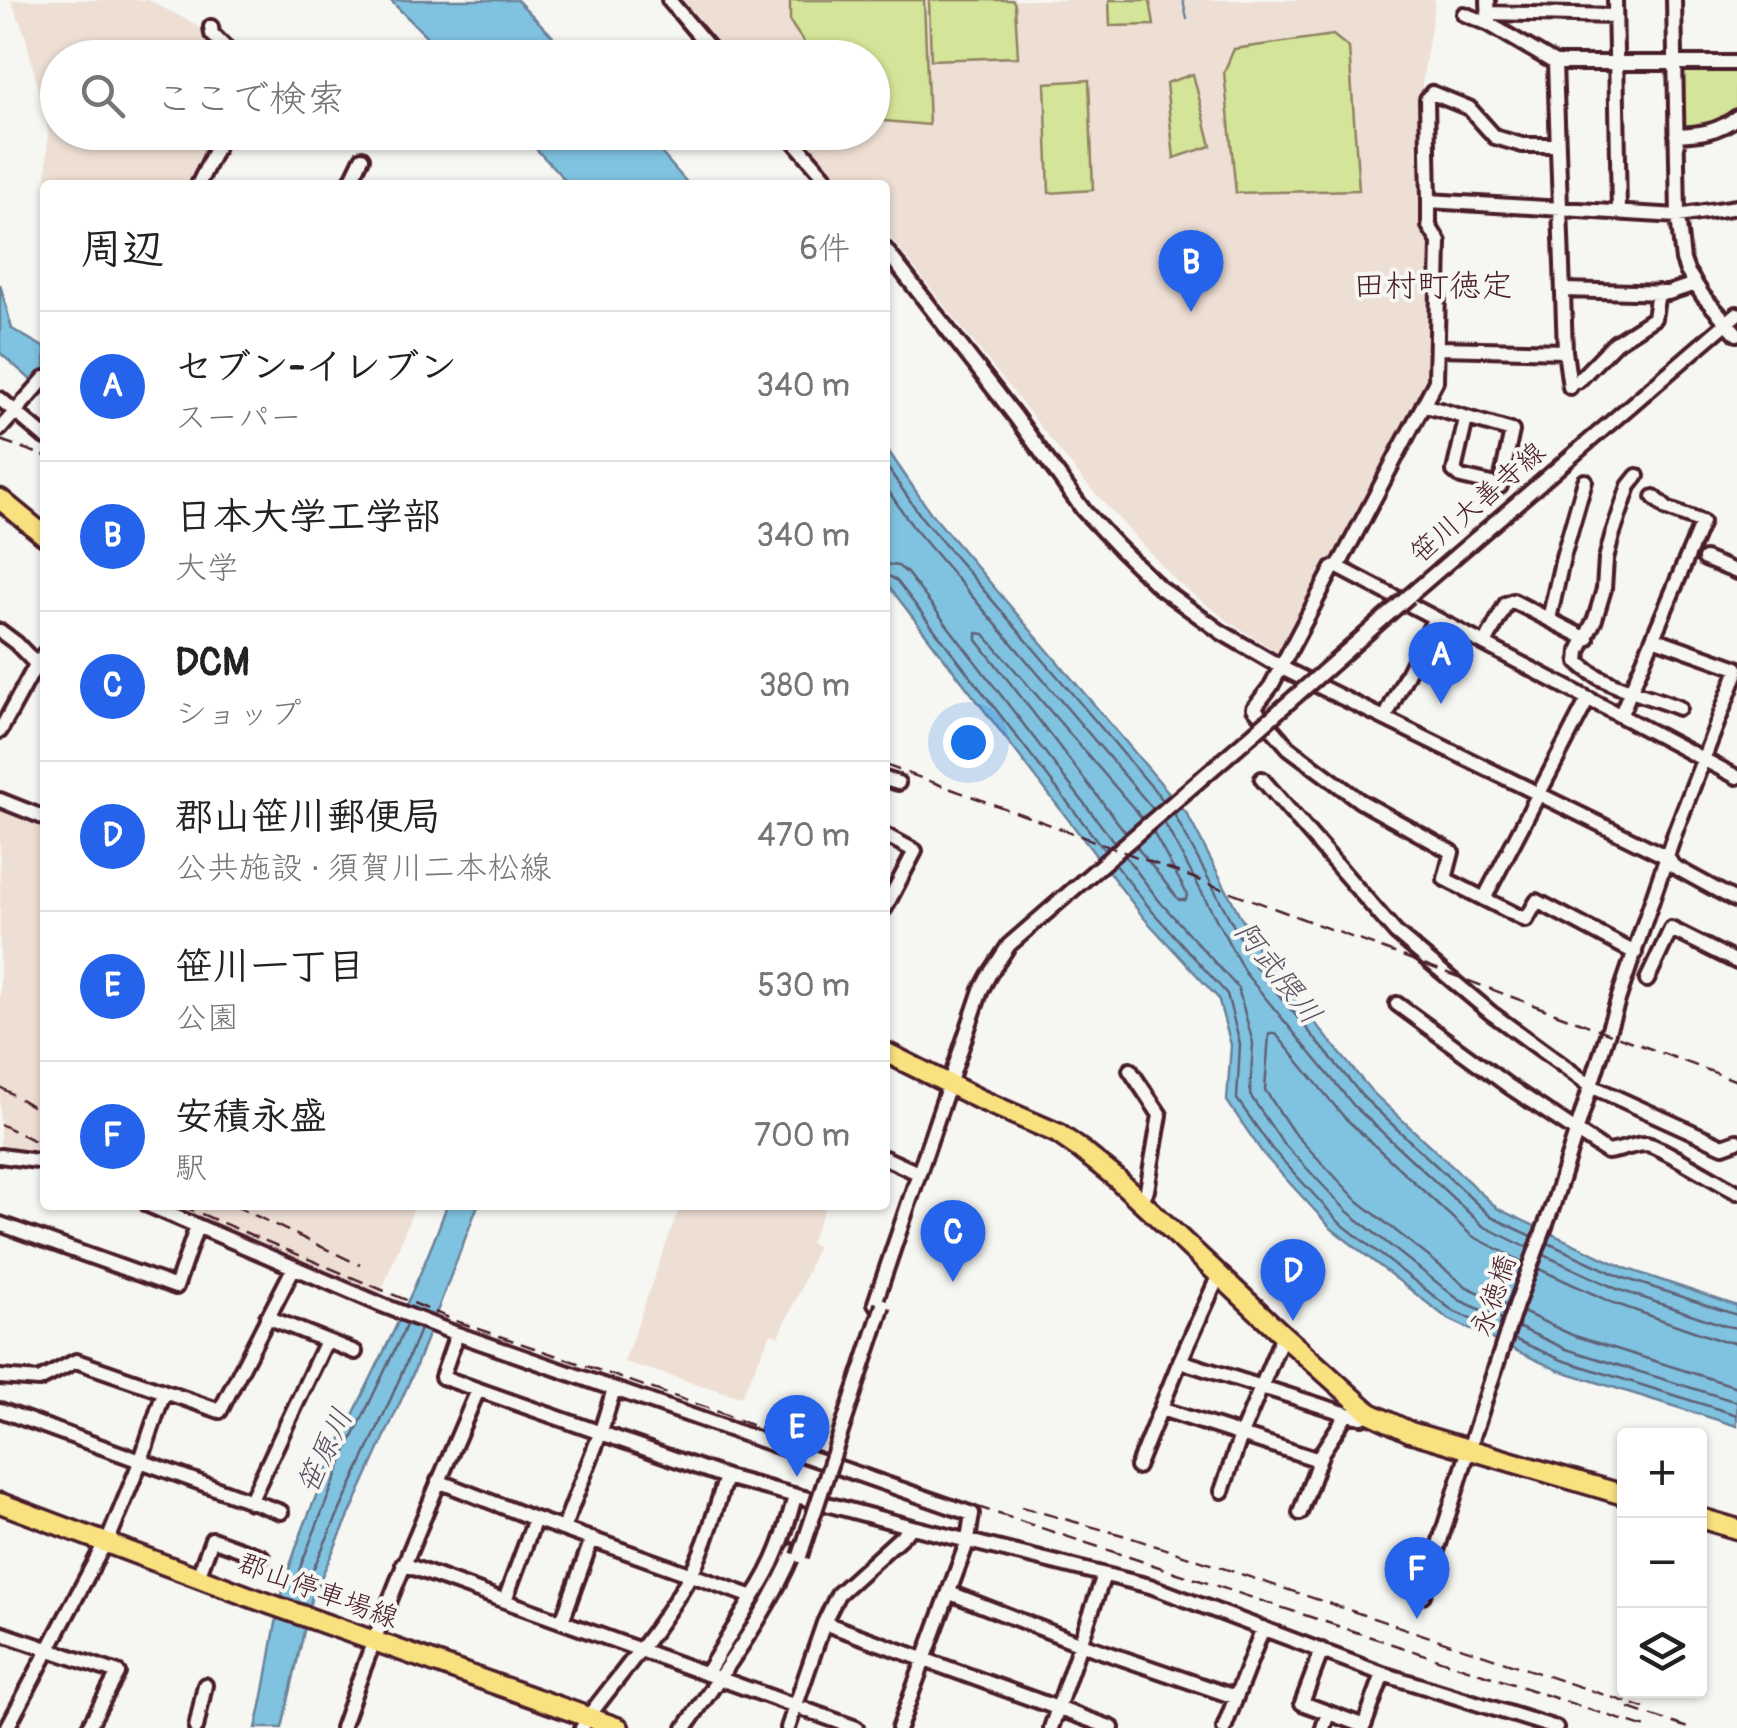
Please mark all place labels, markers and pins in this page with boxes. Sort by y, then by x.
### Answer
pin: B [1158,230,1224,312]
pin: A [1408,622,1474,704]
pin: C [920,1200,986,1282]
pin: D [1260,1238,1326,1321]
pin: E [764,1394,830,1477]
pin: F [1384,1536,1450,1619]

